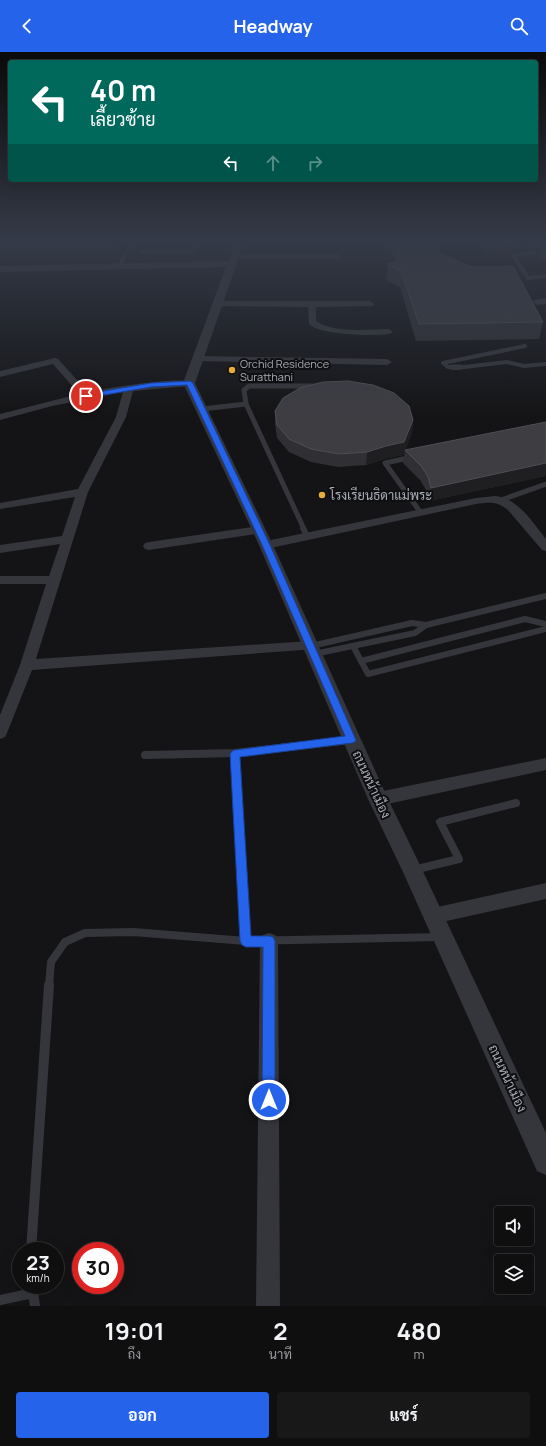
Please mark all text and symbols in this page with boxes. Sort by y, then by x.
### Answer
text: Headway [234,14,312,38]
icon: back [16,15,38,37]
icon: search [508,15,530,37]
text: 40 m [90,71,156,109]
icon: left [24,76,76,128]
text: เลี้ยวซ้าย [90,107,156,131]
icon: left [220,152,242,174]
icon: ahead [262,152,284,174]
icon: right [304,152,326,174]
place label: Orchid Residence Suratthani [240,356,330,384]
marker: Orchid Residence Suratthani [227,365,237,375]
pin [69,379,103,413]
icon: arrive [75,385,97,407]
place label: โรงเรียนธิดาแม่พระ [329,486,432,504]
marker: โรงเรียนธิดาแม่พระ [317,490,327,500]
street label: ถนนหน้าเมือง [349,747,395,821]
street label: ถนนหน้าเมือง [485,1041,531,1115]
position arrow [248,1079,290,1121]
map controls [494,1206,534,1294]
button: sound [494,1206,534,1246]
speed limit sign: 30 [72,1242,124,1294]
text: 23 [26,1249,50,1276]
button: layers [494,1254,534,1294]
text: km/h [26,1271,50,1285]
text: 19:01 [104,1314,164,1347]
text: 2 [273,1314,288,1347]
text: 480 [396,1314,442,1347]
text: ถึง [128,1345,141,1363]
text: นาที [269,1345,292,1363]
text: m [413,1345,424,1363]
button: ออก [16,1392,269,1438]
button: แชร์ [277,1392,530,1438]

